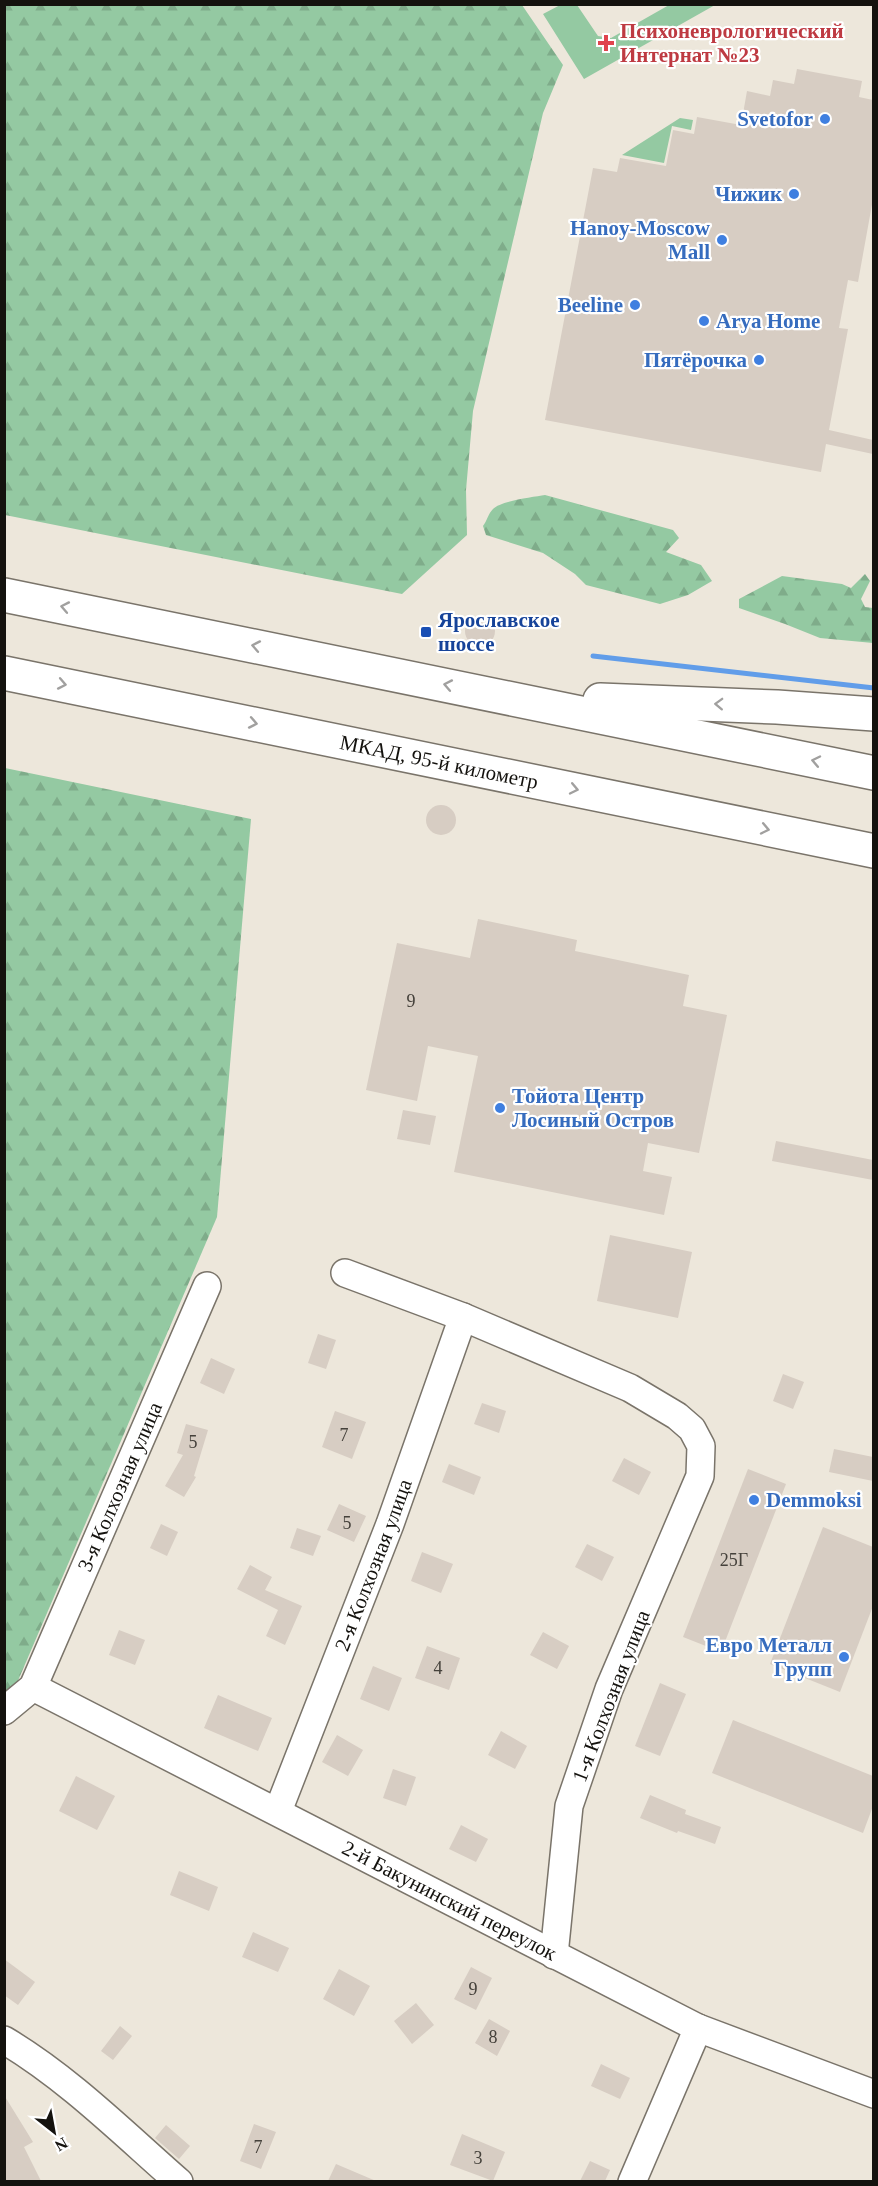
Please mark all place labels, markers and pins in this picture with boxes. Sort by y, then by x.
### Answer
place label: Психоневрологический Интернат №23 [620,19,844,67]
marker: Психоневрологический Интернат №23 [597,34,615,52]
place label: Svetofor [737,107,813,131]
marker: Svetofor [818,112,832,126]
place label: Чижик [715,182,783,206]
marker: Чижик [787,187,801,201]
place label: Hanoy-Moscow Mall [570,216,711,264]
marker: Hanoy-Moscow Mall [715,233,729,247]
place label: Beeline [558,293,623,317]
marker: Beeline [628,298,642,312]
place label: Arya Home [716,309,820,333]
marker: Arya Home [697,314,711,328]
place label: Пятёрочка [644,348,747,372]
marker: Пятёрочка [752,353,766,367]
place label: Ярославское шоссе [438,608,560,656]
marker: Ярославское шоссе [419,625,433,639]
place label: Тойота Центр Лосиный Остров [512,1084,674,1132]
marker: Тойота Центр Лосиный Остров [493,1101,507,1115]
place label: Demmoksi [766,1488,862,1512]
marker: Demmoksi [747,1493,761,1507]
place label: Евро Металл Групп [706,1633,832,1681]
marker: Евро Металл Групп [837,1650,851,1664]

